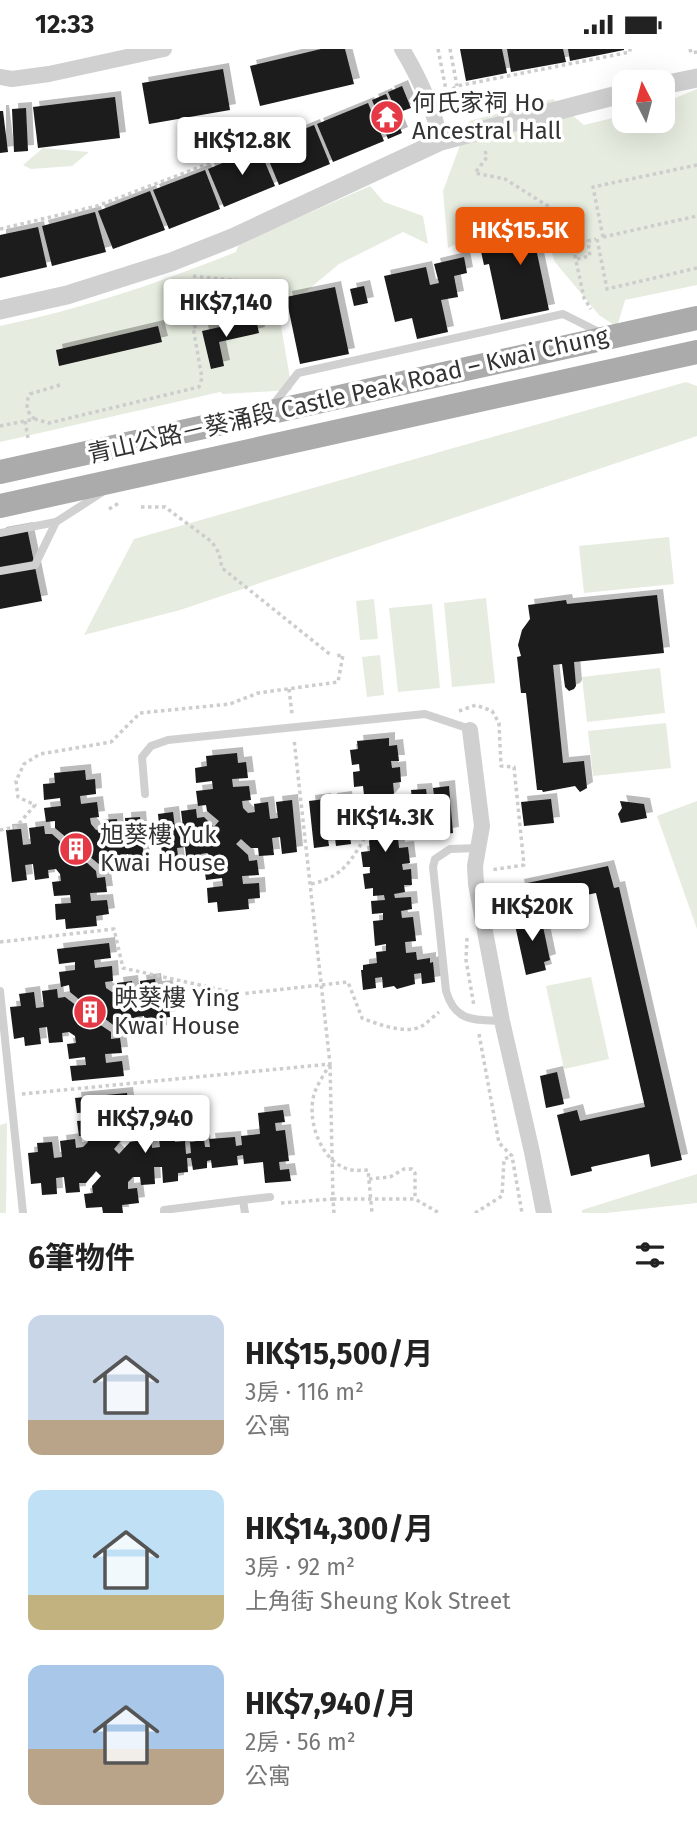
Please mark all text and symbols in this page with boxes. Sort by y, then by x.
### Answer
text: 12:33 [35,9,94,40]
north arrow [612,70,676,133]
map controls [612,70,675,133]
place label: 何氏家祠 Ho Ancestral Hall [412,89,562,145]
temple icon: 何氏家祠 Ho Ancestral Hall [368,98,406,136]
pin: HK$12.8K [170,117,314,177]
text: HK$12.8K [193,126,291,154]
pin: HK$15.5K [448,207,592,267]
text: HK$15.5K [471,216,569,244]
pin: HK$7,140 [154,279,298,339]
text: HK$7,140 [180,288,272,316]
street label: 青山公路－葵涌段 Castle Peak Road – Kwai Chung [85,321,612,469]
pin: HK$14.3K [313,795,457,854]
text: HK$14.3K [336,803,434,831]
place label: 旭葵樓 Yuk Kwai House [100,821,226,877]
building icon: 旭葵樓 Yuk Kwai House [57,830,95,868]
pin: HK$20K [475,883,589,943]
text: HK$20K [491,892,573,920]
place label: 映葵樓 Ying Kwai House [114,984,240,1040]
building icon: 映葵樓 Ying Kwai House [71,993,109,1031]
pin: HK$7,940 [73,1095,217,1155]
text: HK$7,940 [97,1104,193,1132]
icon: filters [631,1236,669,1274]
text: 6筆物件 [28,1240,135,1276]
text: HK$15,500/月 [245,1336,433,1372]
icon: home [84,1343,168,1427]
text: 3房 · 116 m² [245,1378,364,1406]
text: 公寓 [245,1412,291,1440]
text: HK$14,300/月 [245,1511,434,1547]
icon: home [84,1518,168,1602]
text: 3房 · 92 m² [245,1553,355,1581]
text: 上角街 Sheung Kok Street [245,1587,511,1615]
text: HK$7,940/月 [245,1686,417,1722]
icon: home [84,1693,168,1777]
text: 2房 · 56 m² [245,1728,356,1756]
text: 公寓 [245,1762,291,1790]

